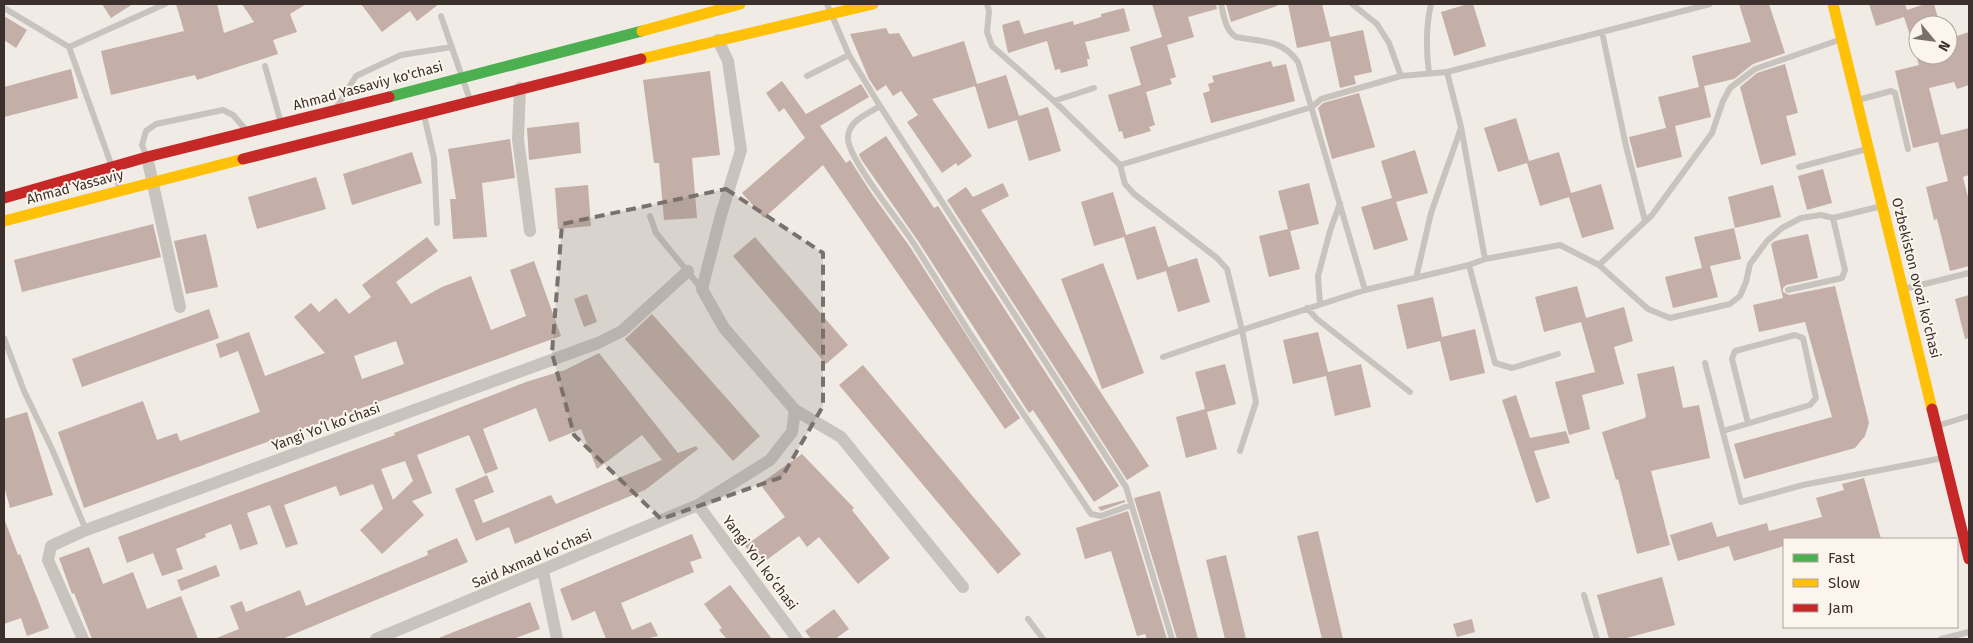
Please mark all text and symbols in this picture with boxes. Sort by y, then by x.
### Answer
north arrow [1908,15,1958,65]
text: N [1934,38,1954,54]
street label: Ahmad Yassaviy ko'chasi [291,58,445,114]
street label: Ahmad Yassaviy [25,166,126,208]
street label: O'zbekiston ovozi ko'chasi [1888,196,1944,360]
street label: Yangi Yoʻl koʻchasi [270,400,382,454]
street label: Yangi Yoʻl koʻchasi [719,512,801,614]
street label: Said Axmad koʻchasi [469,526,595,592]
legend [1783,538,1958,628]
text: Fast [1828,549,1855,567]
text: Slow [1828,574,1860,592]
text: Jam [1828,599,1854,617]

